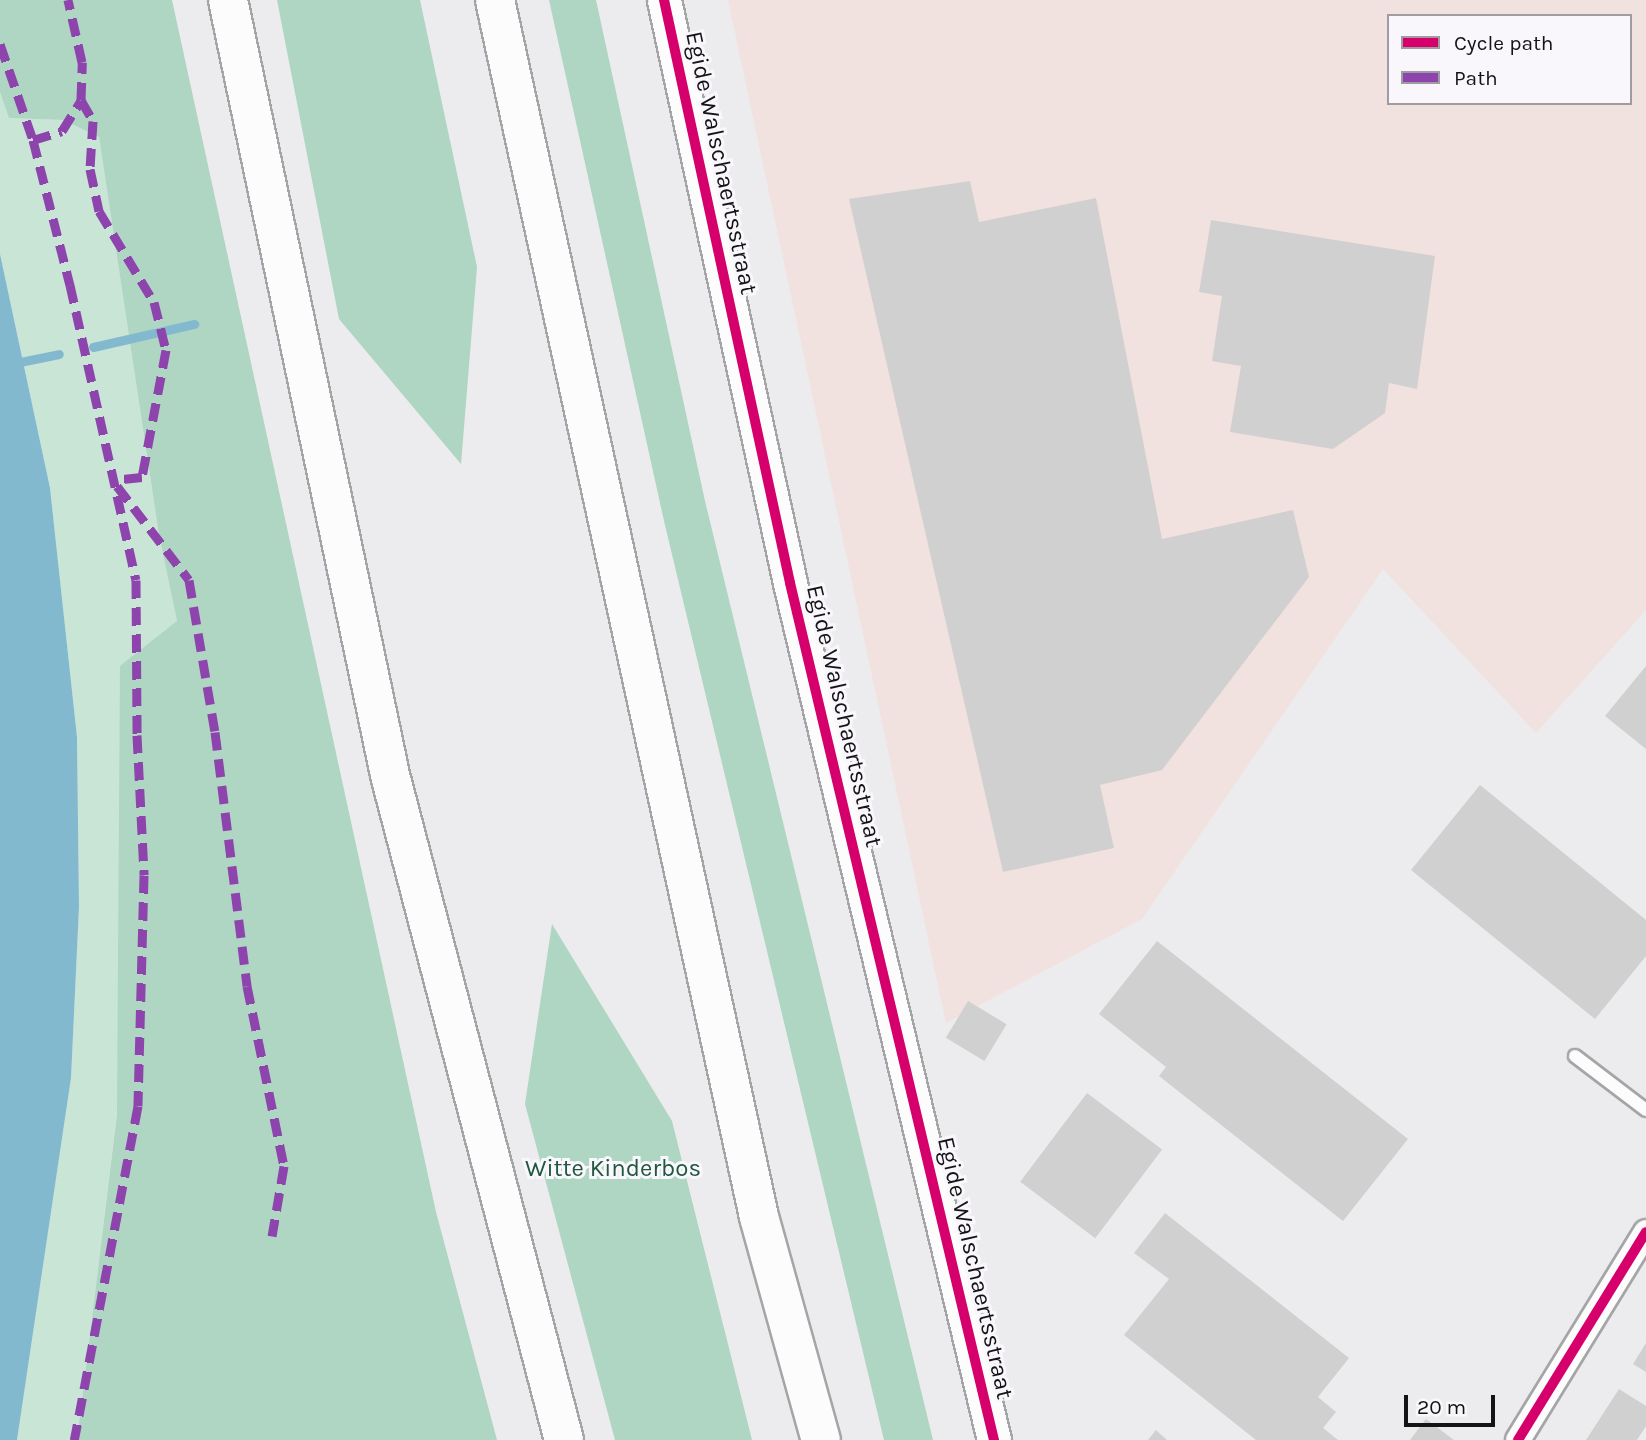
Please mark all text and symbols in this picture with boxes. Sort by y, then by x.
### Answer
legend [1387,14,1632,105]
street label: Egide Walschaertsstraat [679,29,763,297]
text: Cycle path [1454,31,1554,55]
text: Path [1454,66,1498,90]
street label: Egide Walschaertsstraat [800,582,888,850]
street label: Egide Walschaertsstraat [931,1134,1019,1402]
park label: Witte Kinderbos [525,1155,701,1183]
scale bar [1408,1380,1499,1424]
text: 20 m [1417,1395,1466,1419]

